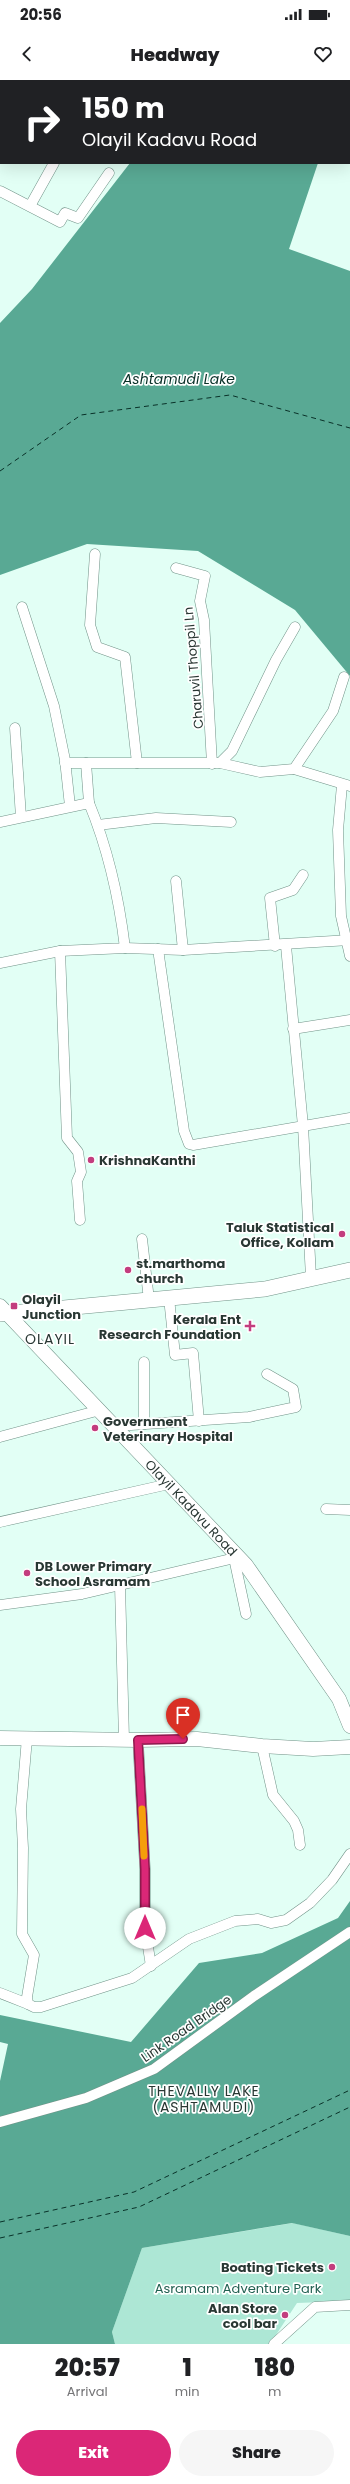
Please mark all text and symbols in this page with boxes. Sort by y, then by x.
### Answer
text: 20:56 [20,4,62,25]
text: Headway [131,42,219,67]
icon: back [16,43,38,65]
icon: heart [312,43,334,65]
text: 150 m [82,89,165,128]
icon: right [16,96,68,148]
text: Olayil Kadavu Road [82,127,257,152]
water label: Ashtamudi Lake [122,369,235,389]
street label: Charuvil Thoppil Ln [179,606,208,730]
place label: KrishnaKanthi [99,1151,196,1170]
marker: KrishnaKanthi [86,1155,96,1165]
place label: Taluk Statistical Office, Kollam [226,1218,334,1252]
marker: Taluk Statistical Office, Kollam [337,1229,347,1239]
place label: st.marthoma church [136,1254,225,1288]
marker: st.marthoma church [123,1265,133,1275]
place label: Olayil Junction [22,1290,81,1324]
marker: Olayil Junction [9,1301,19,1311]
place label: Kerala Ent Research Foundation [99,1310,241,1344]
marker: Kerala Ent Research Foundation [244,1320,256,1332]
district label: OLAYIL [25,1329,75,1349]
place label: Government Veterinary Hospital [103,1412,233,1446]
marker: Government Veterinary Hospital [90,1423,100,1433]
street label: Olayil Kadavu Road [141,1455,242,1560]
place label: DB Lower Primary School Asramam [35,1557,153,1591]
marker: DB Lower Primary School Asramam [22,1568,32,1578]
pin [166,1698,200,1739]
icon: arrive [172,1704,194,1726]
position arrow [124,1907,166,1949]
street label: Link Road Bridge [137,1990,235,2067]
district label: THEVALLY LAKE (ASHTAMUDI) [148,2081,260,2117]
place label: Boating Tickets [221,2258,324,2277]
marker: Boating Tickets [327,2262,337,2272]
park label: Asramam Adventure Park [155,2279,322,2298]
place label: Alan Store cool bar [208,2299,277,2333]
marker: Alan Store cool bar [280,2310,290,2320]
text: 20:57 [55,2351,120,2384]
text: 1 [182,2351,192,2384]
text: 180 [254,2351,295,2384]
text: Arrival [67,2382,108,2401]
text: min [175,2382,200,2401]
text: m [268,2382,281,2401]
button: Exit [16,2430,171,2476]
button: Share [179,2430,334,2476]

